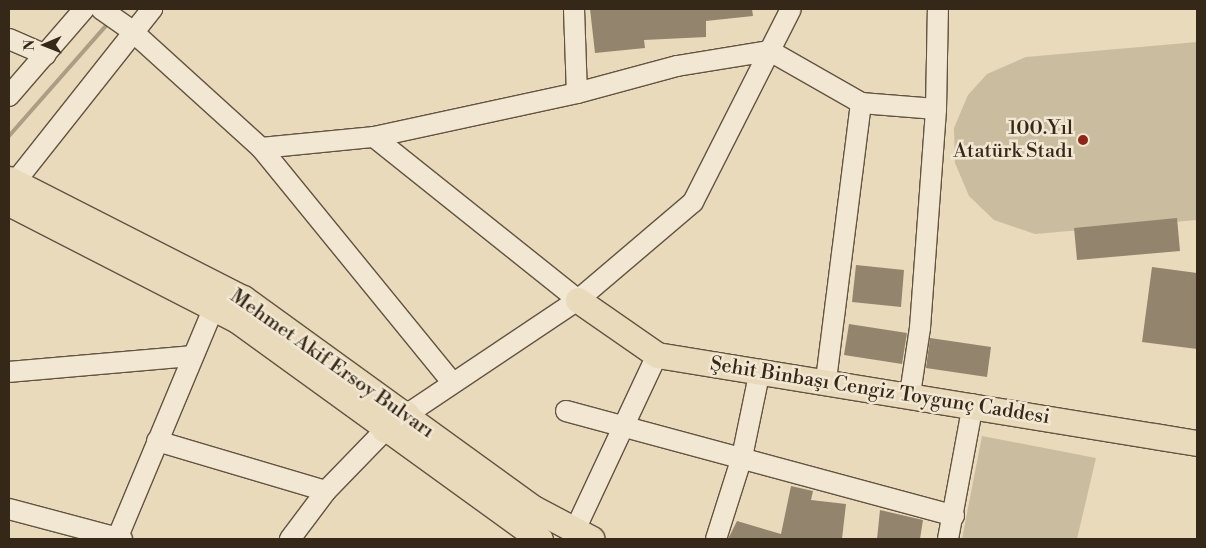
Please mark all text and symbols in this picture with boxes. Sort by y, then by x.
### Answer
north arrow [20,20,70,70]
text: N [21,40,39,51]
place label: 100.Yıl Atatürk Stadı [953,116,1073,163]
marker: 100.Yıl Atatürk Stadı [1077,134,1089,146]
street label: Mehmet Akif Ersoy Bulvarı [225,284,439,444]
street label: Şehit Binbaşı Cengiz Toygunç Caddesi [708,352,1052,430]

